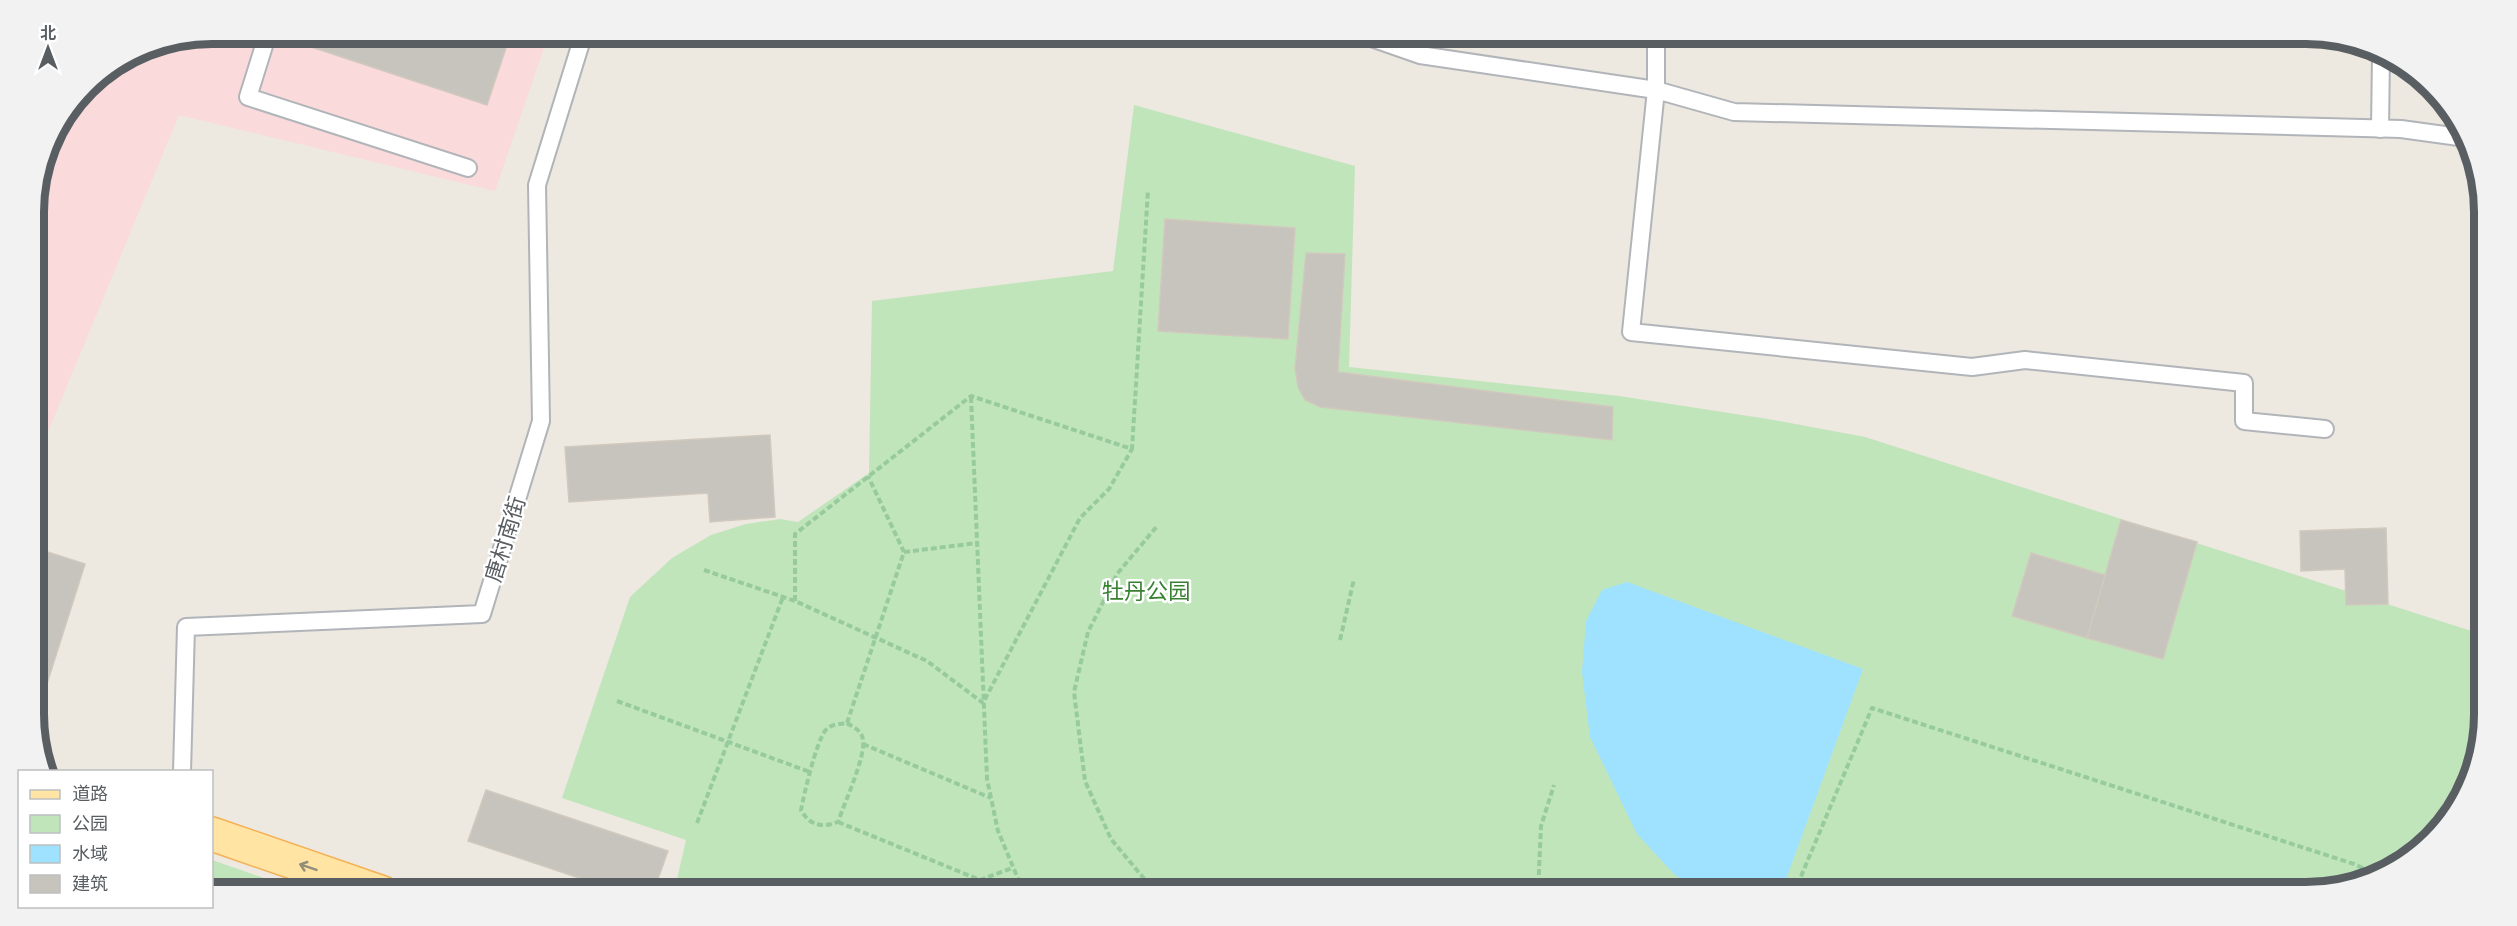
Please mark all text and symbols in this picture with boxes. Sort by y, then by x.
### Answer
north arrow [18,18,78,78]
text: 北 [40,22,56,45]
street label: 唐村南街 [477,492,533,586]
park label: 牡丹公园 [1102,575,1190,607]
legend [18,770,213,908]
text: 道路 [72,781,108,807]
text: 公园 [72,811,108,837]
text: 水域 [72,841,108,867]
one-way arrow [299,861,318,872]
text: 建筑 [72,871,108,897]

